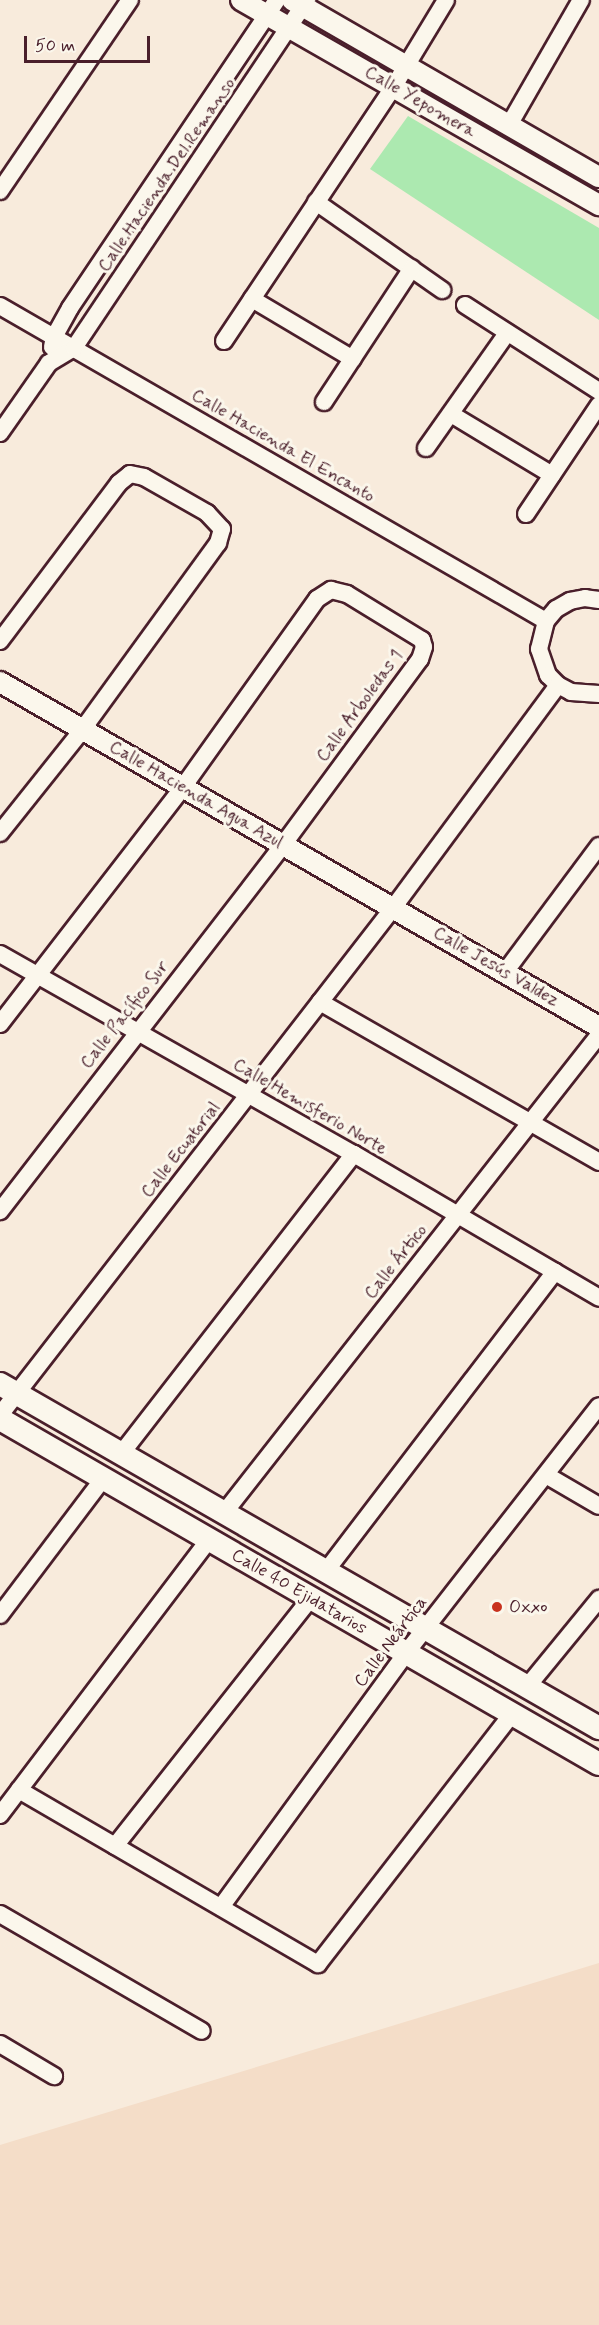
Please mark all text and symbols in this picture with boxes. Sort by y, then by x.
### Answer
scale bar [27,24,153,62]
text: 50 m [35,34,75,58]
street label: Calle Yepomera [361,62,479,142]
street label: Calle Hacienda Del Remanso [95,76,239,274]
street label: Calle Hacienda El Encanto [188,385,378,507]
street label: Calle Arboledas 1 [313,647,407,765]
street label: Calle Hacienda Agua Azul [107,737,285,853]
street label: Calle Jesús Valdez [429,922,563,1012]
street label: Calle Pacífico Sur [76,957,174,1073]
street label: Calle Hemisferio Norte [229,1054,391,1160]
street label: Calle Ecuatorial [136,1096,226,1204]
street label: Calle Ártico [360,1220,432,1304]
street label: Calle 40 Ejidatarios [227,1544,371,1640]
street label: Calle Neártica [350,1592,432,1692]
place label: Oxxo [509,1596,547,1618]
marker: Oxxo [490,1600,504,1614]

